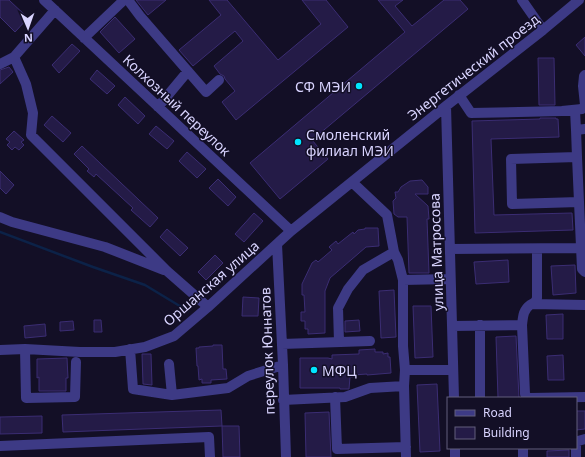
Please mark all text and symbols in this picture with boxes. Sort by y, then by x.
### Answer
north arrow [8,8,48,48]
street label: Энергетический проезд [403,9,543,124]
text: N [24,31,33,46]
street label: Колхозный переулок [119,50,235,160]
place label: СФ МЭИ [295,77,351,96]
marker: СФ МЭИ [354,81,364,91]
place label: Смоленский филиал МЭИ [306,125,394,160]
marker: Смоленский филиал МЭИ [293,137,303,147]
street label: улица Матросова [424,193,448,311]
street label: Оршанская улица [159,236,263,330]
street label: переулок Юннатов [255,287,279,415]
place label: МФЦ [322,361,357,380]
marker: МФЦ [309,365,319,375]
legend [447,397,577,449]
text: Road [483,404,512,421]
text: Building [483,424,530,441]

